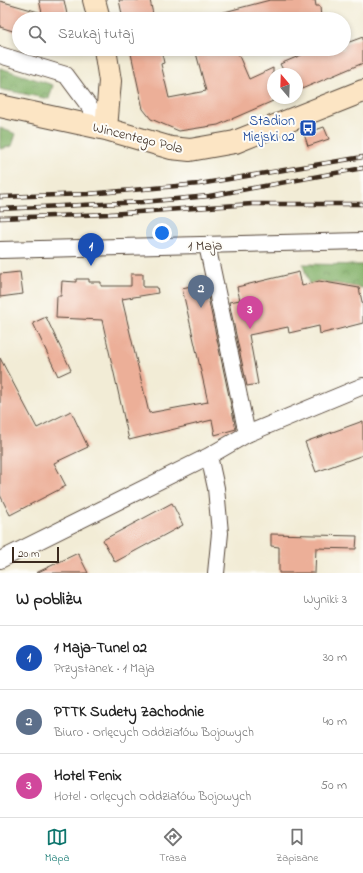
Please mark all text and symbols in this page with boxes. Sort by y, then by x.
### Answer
search box [12,12,351,56]
icon: search [26,23,48,45]
text: Szukaj tutaj [58,23,134,45]
north arrow [267,68,303,104]
place label: Stadion Miejski 02 [243,111,295,148]
street label: Wincentego Pola [90,117,185,161]
bus stop icon: Stadion Miejski 02 [298,118,318,138]
your location [152,223,172,243]
pin: 1 [78,233,104,266]
street label: 1 Maja [188,235,223,258]
pin: 2 [188,275,214,308]
pin: 3 [237,296,263,329]
scale bar [12,545,59,564]
text: 20 m [18,546,40,562]
text: W pobliżu [16,587,82,612]
text: Wyniki: 3 [303,590,347,609]
text: 1 Maja-Tunel 02 [54,637,147,659]
text: 1 [27,648,31,667]
text: 30 m [323,648,347,667]
text: Przystanek · 1 Maja [54,659,155,678]
text: PTTK Sudety Zachodnie [54,701,204,723]
text: 2 [26,712,32,731]
text: 40 m [323,712,347,731]
text: Biuro · Orlęcych Oddziałów Bojowych [54,723,254,742]
text: Hotel Fenix [54,765,122,787]
text: 3 [26,776,32,795]
text: 50 m [321,776,347,795]
text: Hotel · Orlęcych Oddziałów Bojowych [54,787,251,806]
tab: Mapa [45,826,69,866]
tab: Trasa [159,826,186,866]
tab: Zapisane [276,826,318,866]

